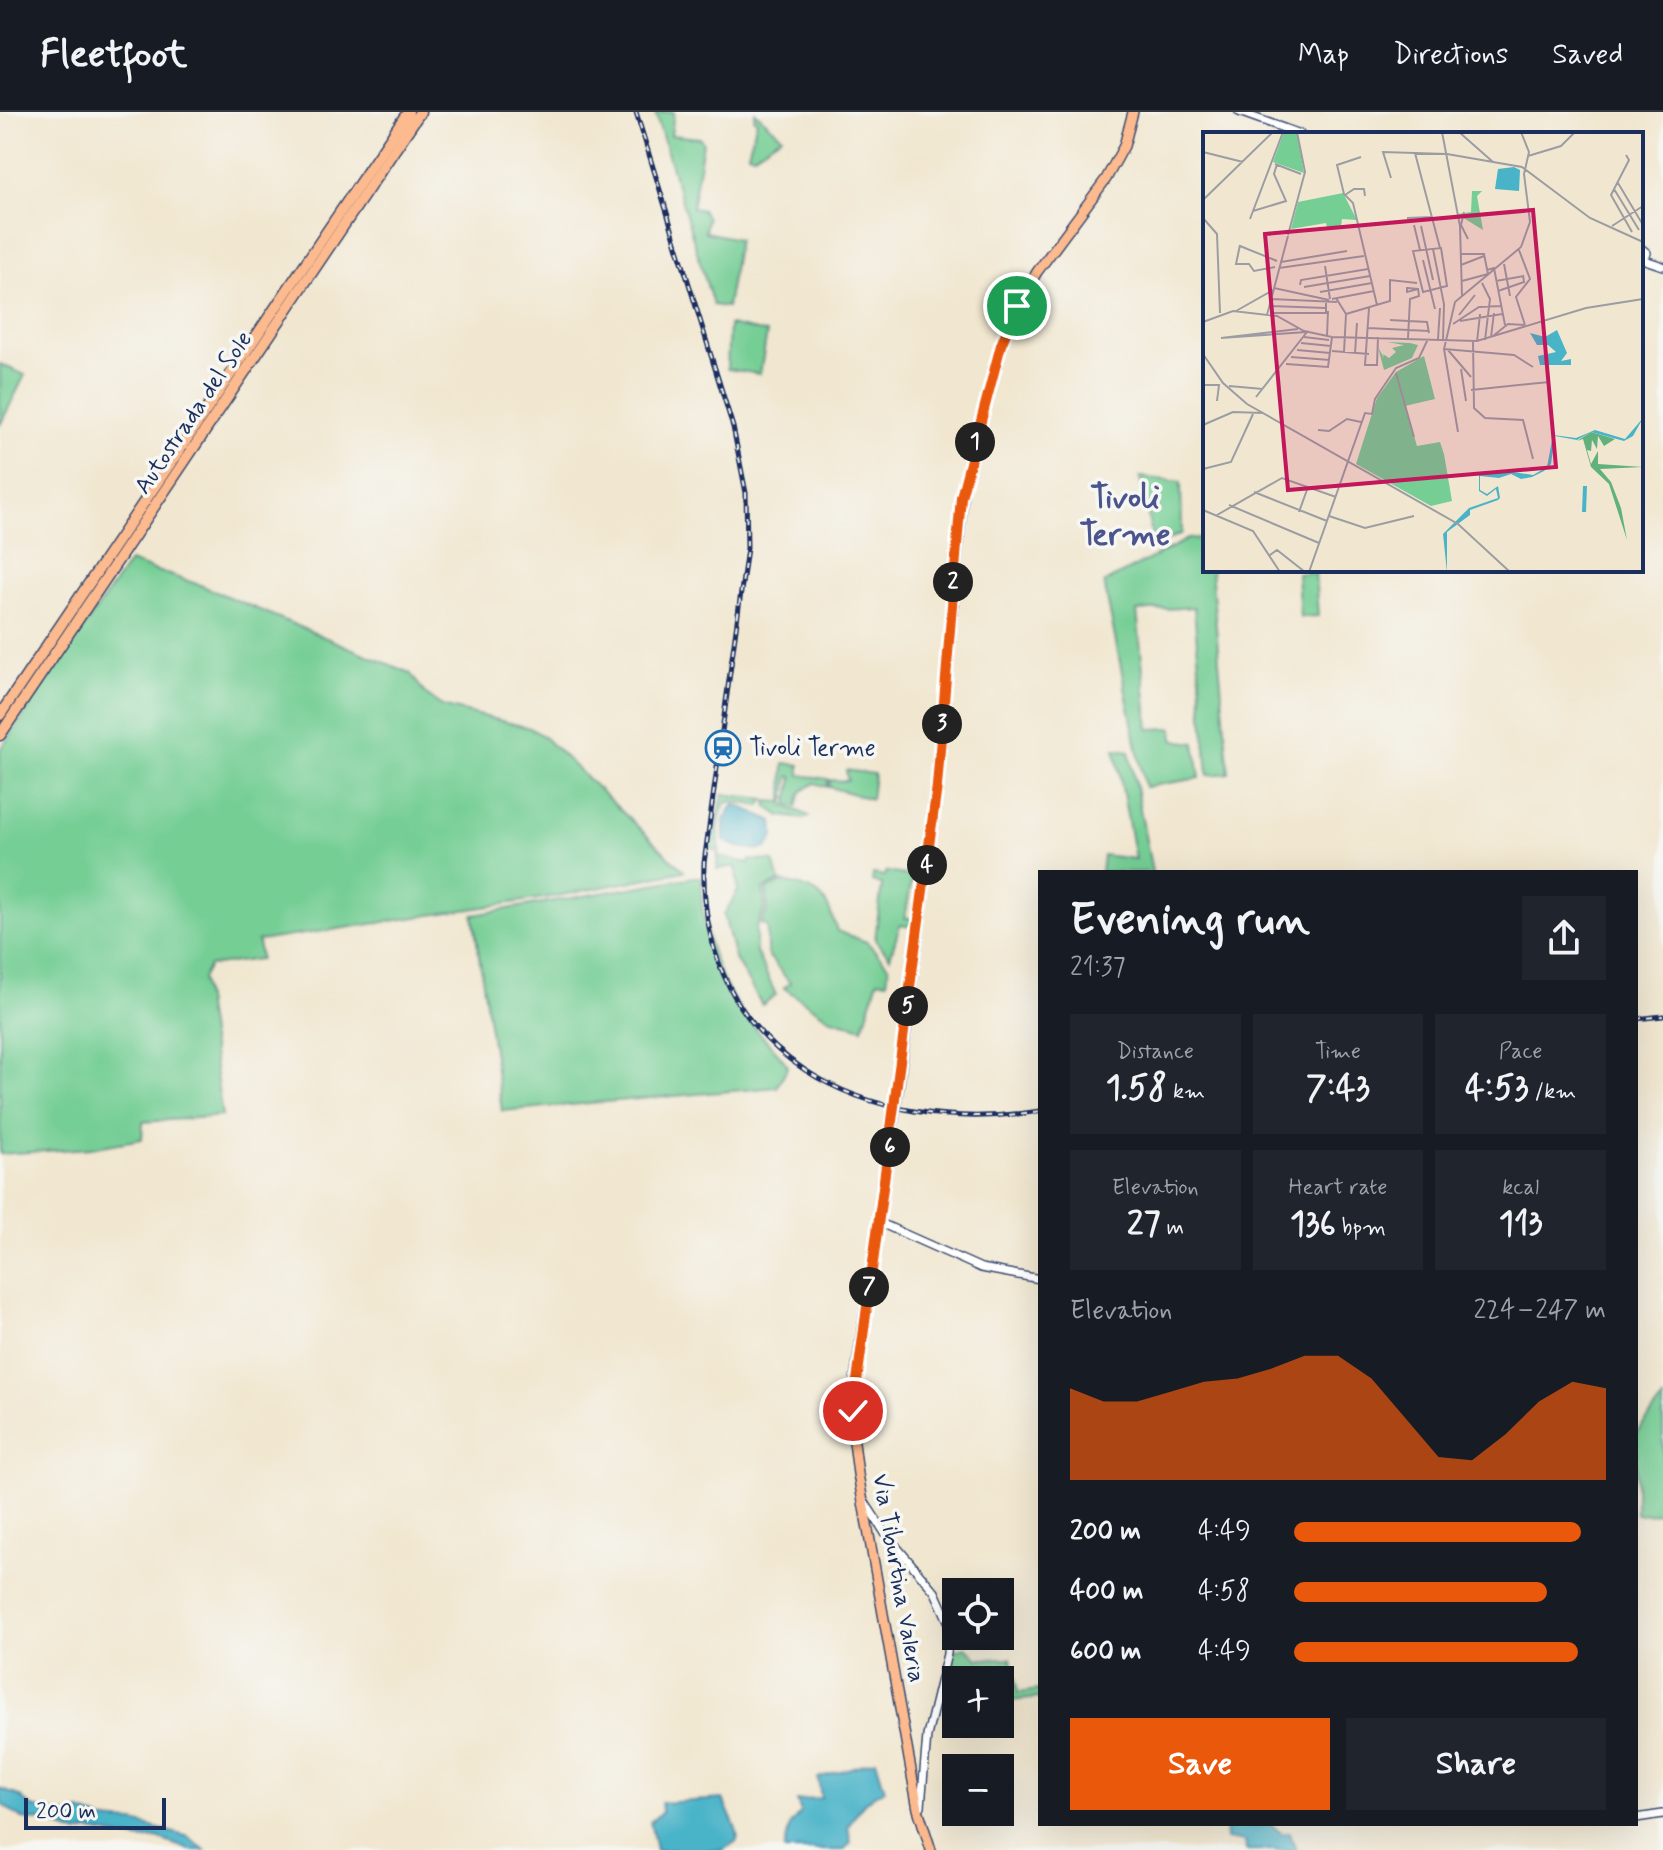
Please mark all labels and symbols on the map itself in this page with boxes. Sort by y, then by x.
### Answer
inset map [1203,132,1643,572]
pin [983,272,1051,340]
street label: Autostrada del Sole [128,325,260,501]
pin: 1 [955,422,995,462]
district label: Tivoli Terme [1080,477,1170,556]
pin: 2 [933,562,973,602]
pin: 3 [922,704,962,744]
station icon: Tivoli Terme [704,729,742,767]
place label: Tivoli Terme [749,733,876,764]
pin: 4 [907,845,947,885]
pin: 5 [888,986,928,1026]
pin: 6 [870,1127,910,1167]
pin: 7 [849,1267,889,1307]
pin [819,1377,887,1445]
street label: Via Tiburtina Valeria [864,1471,932,1685]
scale bar [24,1794,166,1830]

